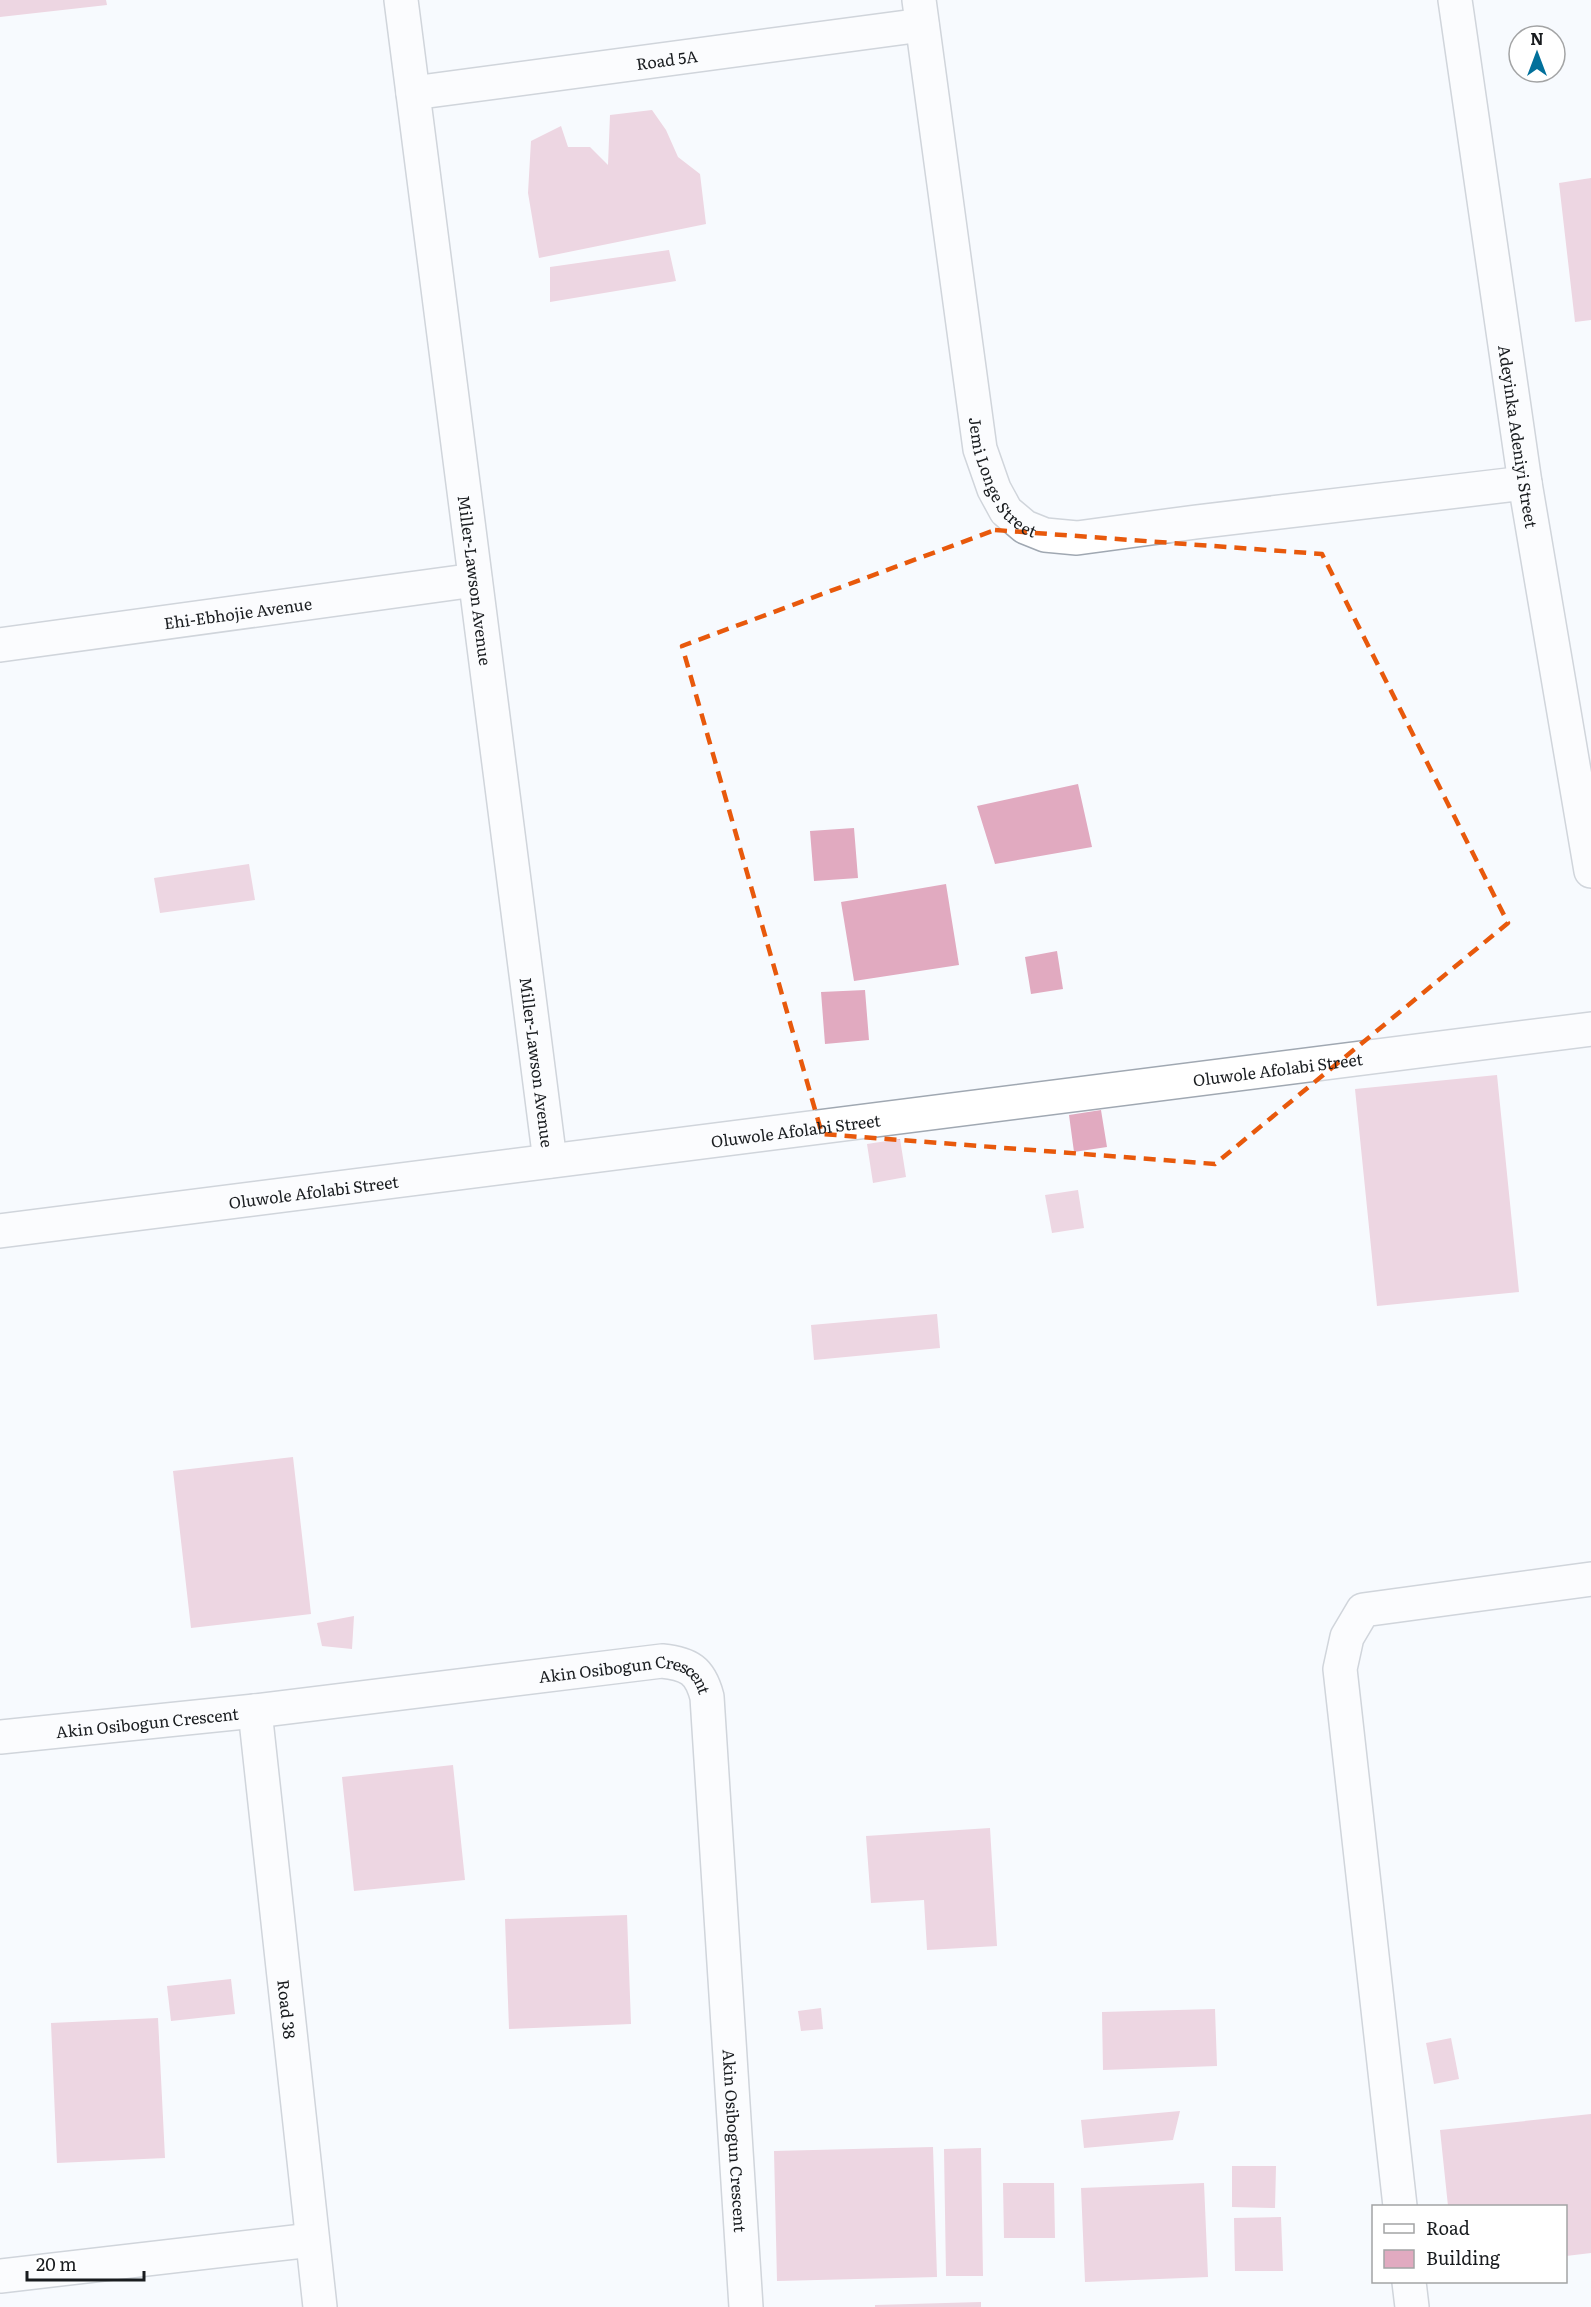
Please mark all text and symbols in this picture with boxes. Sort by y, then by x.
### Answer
north arrow [1507,24,1567,84]
text: N [1530,26,1544,50]
street label: Road 5A [634,43,699,75]
street label: Adeyinka Adeniyi Street [1493,343,1545,530]
street label: Jemi Longe Street [964,415,1041,543]
street label: Miller-Lawson Avenue [453,494,498,667]
street label: Ehi-Ebhojie Avenue [162,590,313,634]
street label: Miller-Lawson Avenue [515,976,560,1149]
street label: Oluwole Afolabi Street [1191,1046,1365,1091]
street label: Oluwole Afolabi Street [709,1107,882,1153]
street label: Oluwole Afolabi Street [227,1168,400,1214]
street label: Akin Osibogun Crescent [537,1649,718,1698]
street label: Akin Osibogun Crescent [55,1701,240,1743]
street label: Road 38 [272,1978,303,2040]
street label: Akin Osibogun Crescent [718,2048,753,2234]
legend [1372,2205,1567,2283]
text: Road [1426,2214,1470,2241]
scale bar [27,2244,144,2282]
text: Building [1426,2244,1501,2271]
text: 20 m [36,2250,77,2277]

